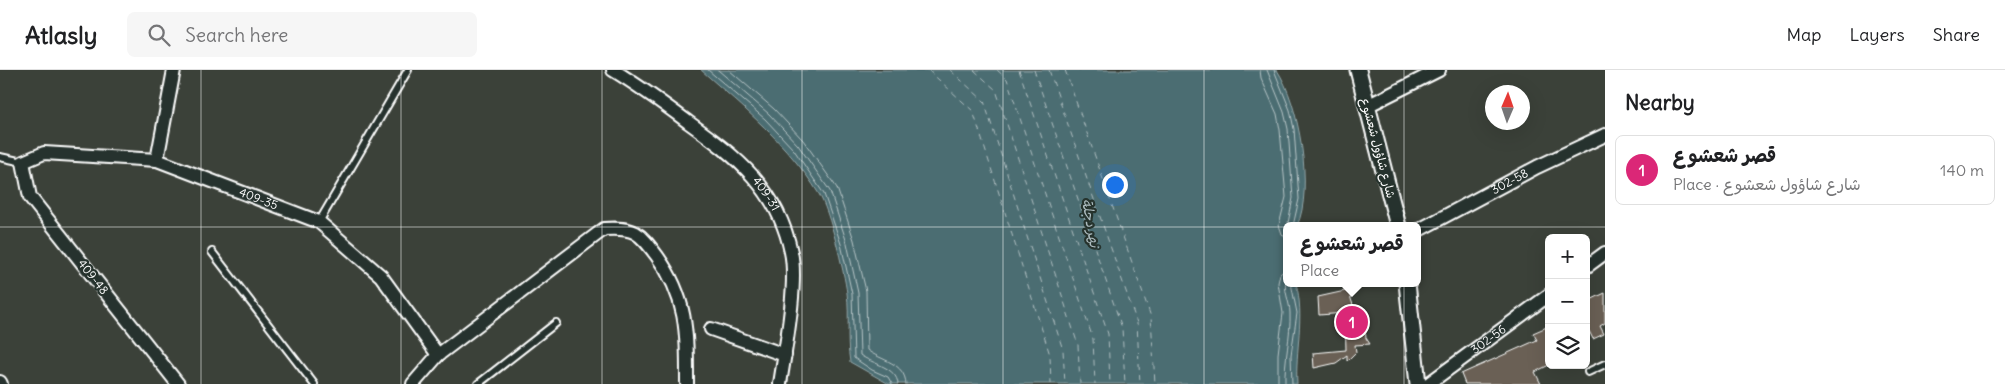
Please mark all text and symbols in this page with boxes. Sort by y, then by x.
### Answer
search box [127,12,477,57]
text: Atlasly [25,20,97,50]
icon: search [145,21,173,49]
text: Search here [185,23,288,47]
text: Map [1786,23,1821,46]
text: Layers [1849,23,1905,46]
text: Share [1933,23,1980,46]
north arrow [1485,85,1530,130]
text: Nearby [1625,89,1695,116]
street label: شارع شاؤول شعشوع [1356,96,1399,200]
text: قصر شعشوع [1673,143,1776,167]
text: 1 [1639,160,1645,180]
text: 140 m [1940,160,1984,180]
street label: 302-58 [1488,165,1531,197]
your location [1102,172,1128,198]
street label: 409-31 [749,173,783,213]
text: Place · شارع شاؤول شعشوع [1673,174,1861,194]
street label: 409-35 [237,184,280,213]
water label: نهر دجلة [1078,197,1104,251]
popup [1283,222,1421,287]
text: قصر شعشوع [1300,231,1404,255]
map controls [1545,234,1590,369]
button: + [1545,234,1590,279]
street label: 409-48 [75,256,112,297]
text: Place [1300,260,1339,280]
button: − [1545,279,1590,324]
pin: 1 [1336,303,1368,341]
street label: 302-56 [1468,321,1509,357]
button: layers [1545,324,1590,369]

